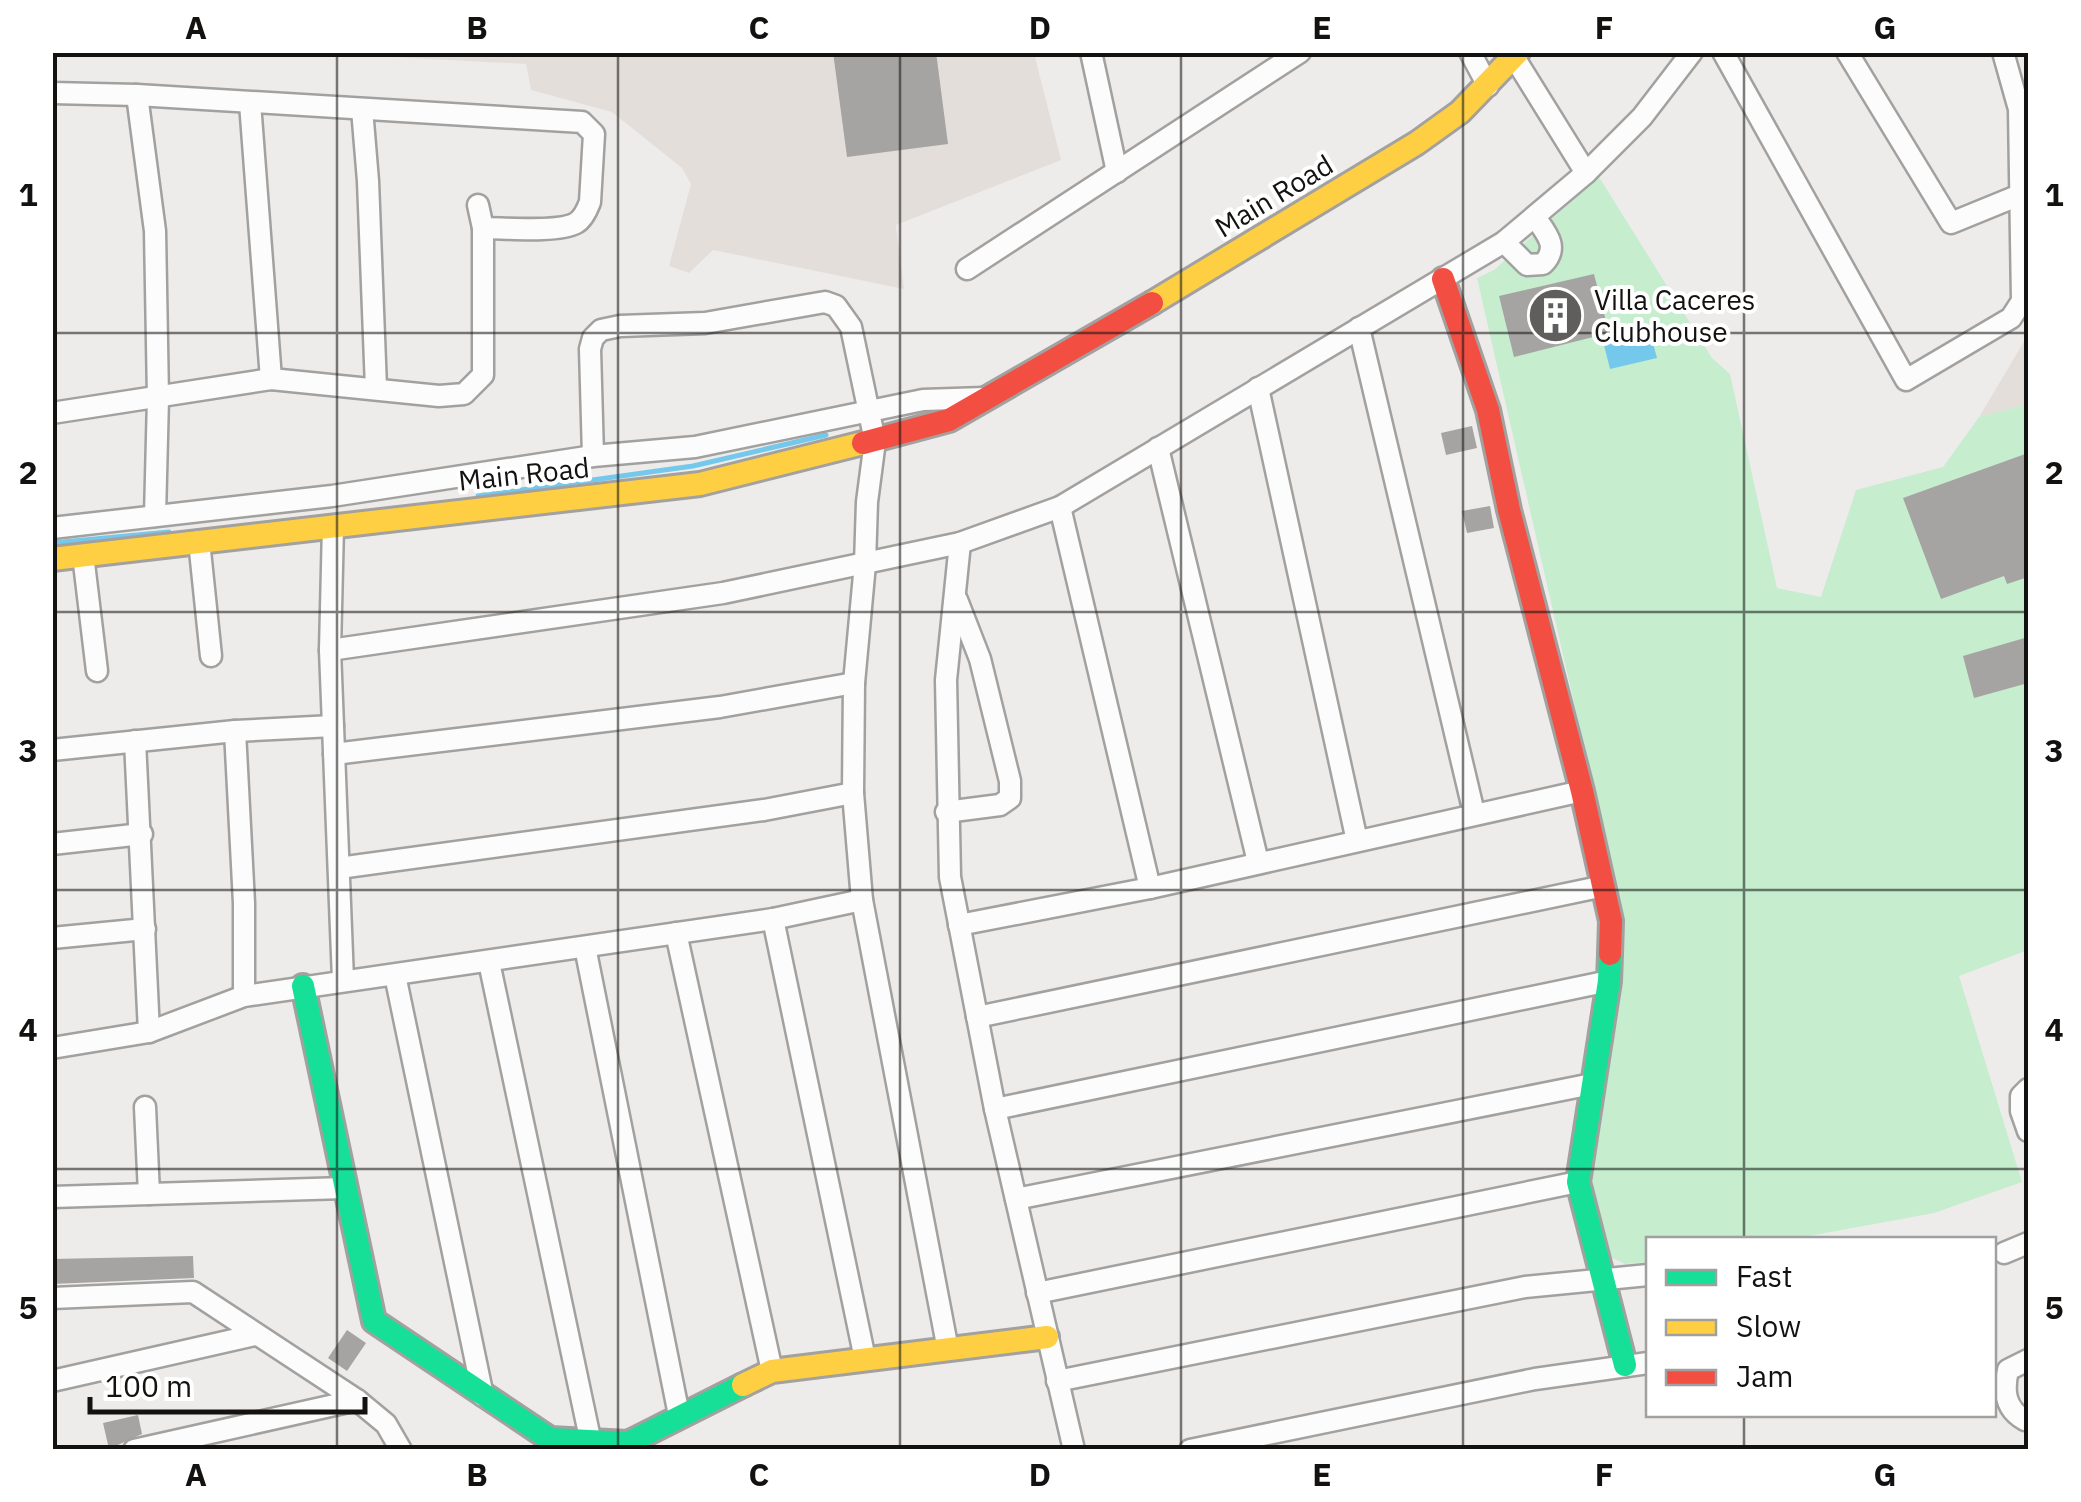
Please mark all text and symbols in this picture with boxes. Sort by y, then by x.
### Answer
text: A [185,6,207,48]
text: B [466,6,488,48]
text: C [749,6,769,48]
text: D [1029,6,1051,48]
text: E [1312,6,1332,48]
text: F [1595,6,1613,48]
text: G [1873,6,1897,48]
street label: Main Road [1208,146,1340,245]
text: 1 [18,173,38,215]
text: 1 [2044,173,2064,215]
place label: Villa Caceres Clubhouse [1594,281,1755,350]
building icon: Villa Caceres Clubhouse [1525,286,1585,346]
street label: Main Road [457,448,591,499]
text: 2 [18,451,38,493]
text: 2 [2044,451,2064,493]
text: 3 [18,729,38,771]
text: 3 [2044,729,2064,771]
text: 4 [18,1008,38,1050]
text: 4 [2044,1008,2064,1050]
legend [1646,1237,1996,1417]
text: Fast [1736,1256,1793,1295]
text: 5 [18,1286,38,1328]
text: 5 [2044,1286,2064,1328]
text: Slow [1736,1306,1801,1345]
scale bar [90,1352,365,1414]
text: Jam [1736,1356,1794,1395]
text: 100 m [105,1366,192,1405]
text: A [185,1453,207,1495]
text: B [466,1453,488,1495]
text: C [749,1453,769,1495]
text: D [1029,1453,1051,1495]
text: E [1312,1453,1332,1495]
text: F [1595,1453,1613,1495]
text: G [1873,1453,1897,1495]

